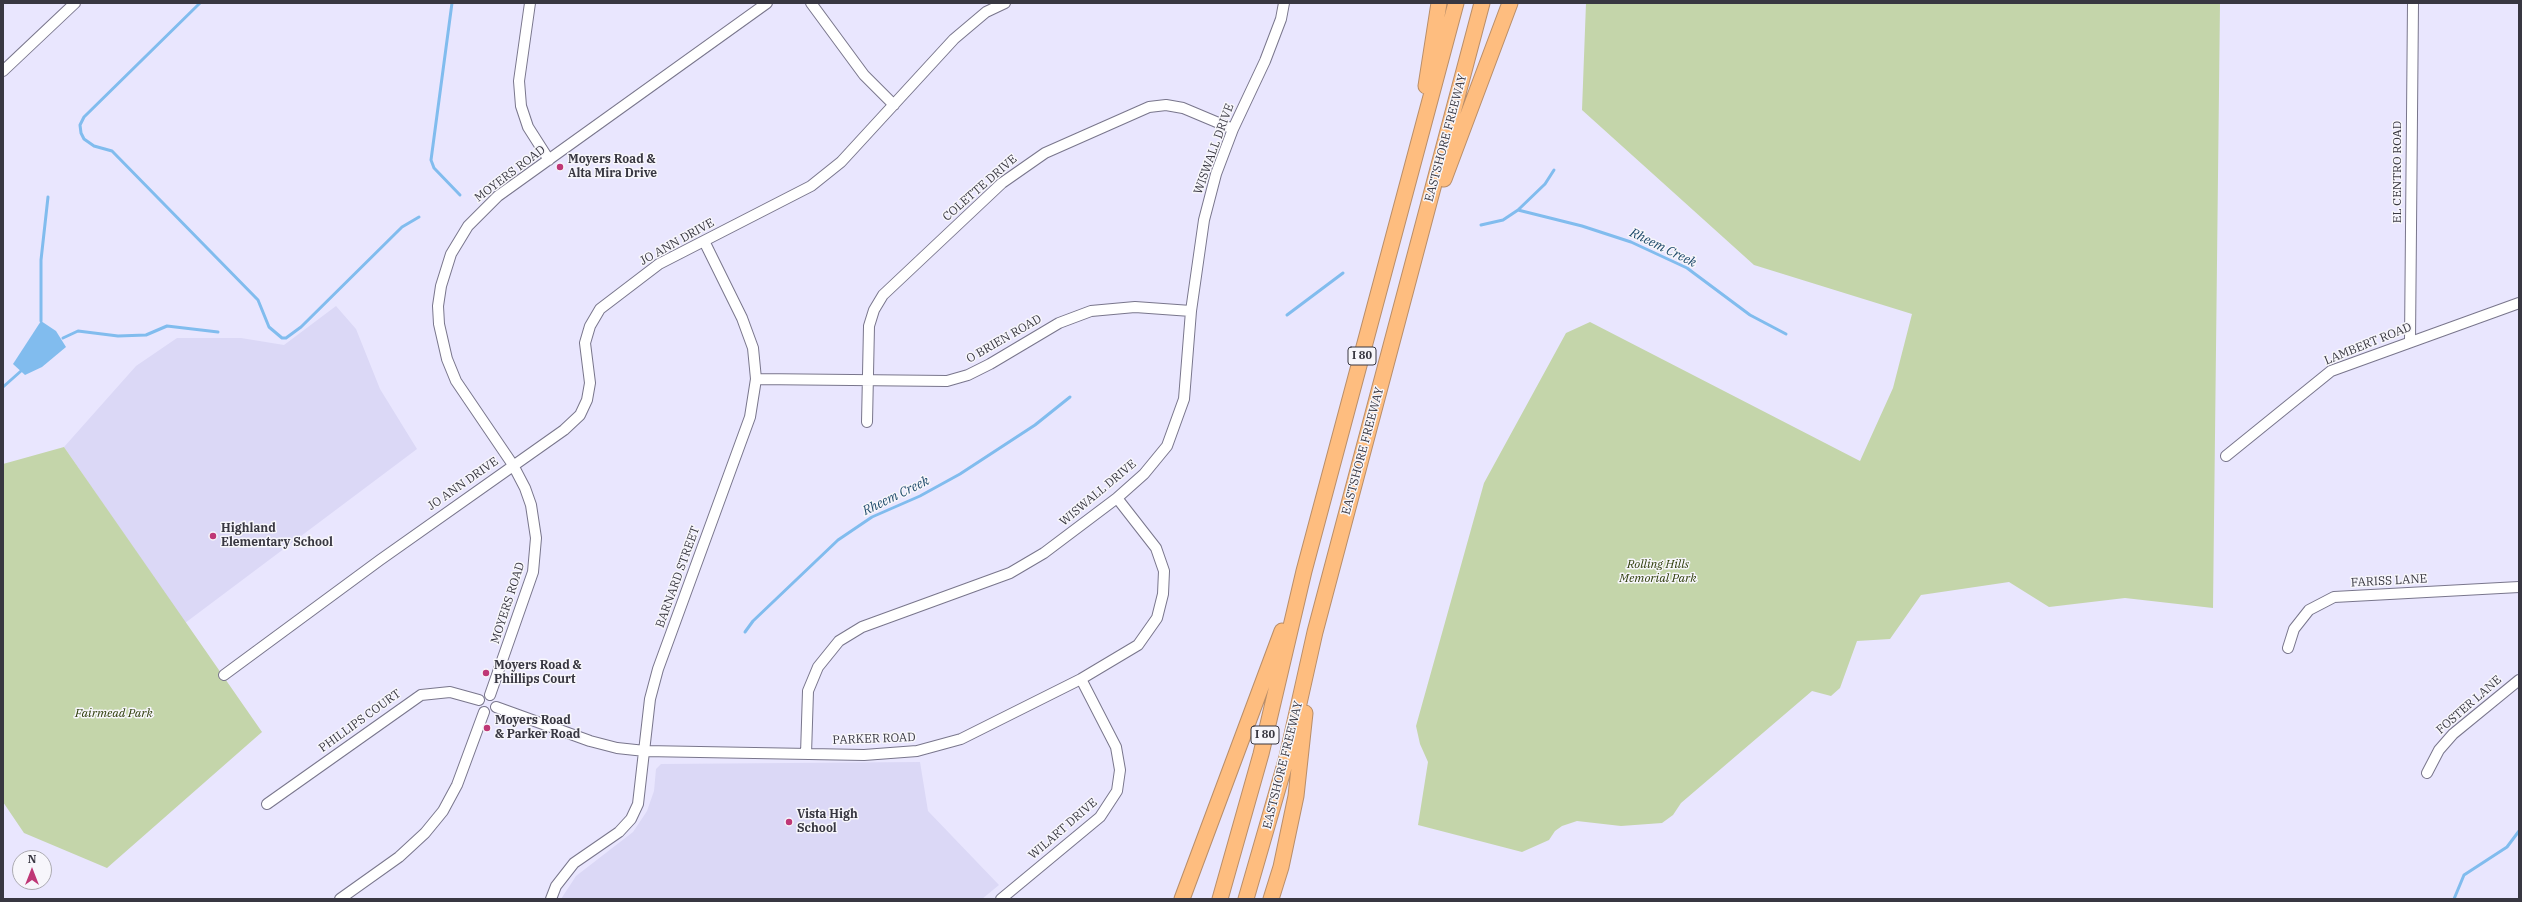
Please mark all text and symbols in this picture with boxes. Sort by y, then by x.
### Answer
street label: EASTSHORE FREEWAY [1422,73,1470,203]
street label: WISWALL DRIVE [1191,102,1237,196]
street label: EL CENTRO ROAD [2391,121,2405,223]
street label: MOYERS ROAD [472,143,548,205]
street label: COLETTE DRIVE [940,152,1020,224]
place label: Moyers Road & Alta Mira Drive [568,153,657,181]
marker: Moyers Road & Alta Mira Drive [555,162,565,172]
street label: JO ANN DRIVE [637,216,717,268]
water label: Rheem Creek [1627,225,1699,271]
street label: O BRIEN ROAD [964,312,1044,366]
street label: LAMBERT ROAD [2322,320,2414,368]
road number: I 80 [1348,347,1376,365]
street label: EASTSHORE FREEWAY [1339,386,1387,516]
street label: JO ANN DRIVE [425,454,501,514]
street label: WISWALL DRIVE [1057,457,1139,529]
water label: Rheem Creek [860,473,932,519]
place label: Highland Elementary School [221,522,333,550]
street label: BARNARD STREET [653,524,703,630]
marker: Highland Elementary School [208,531,218,541]
park label: Rolling Hills Memorial Park [1619,558,1697,586]
street label: MOYERS ROAD [488,560,528,646]
street label: FARISS LANE [2350,572,2428,590]
place label: Moyers Road & Phillips Court [494,659,582,687]
marker: Moyers Road & Phillips Court [481,668,491,678]
street label: FOSTER LANE [2433,673,2505,737]
street label: PHILLIPS COURT [316,687,404,755]
street label: EASTSHORE FREEWAY [1260,699,1306,831]
park label: Fairmead Park [75,707,153,721]
place label: Moyers Road & Parker Road [495,714,580,742]
marker: Moyers Road & Parker Road [482,723,492,733]
road number: I 80 [1251,726,1279,744]
street label: PARKER ROAD [832,730,916,748]
street label: WILART DRIVE [1026,795,1100,863]
place label: Vista High School [797,808,858,836]
marker: Vista High School [784,817,794,827]
north arrow [12,850,52,890]
text: N [28,852,36,866]

